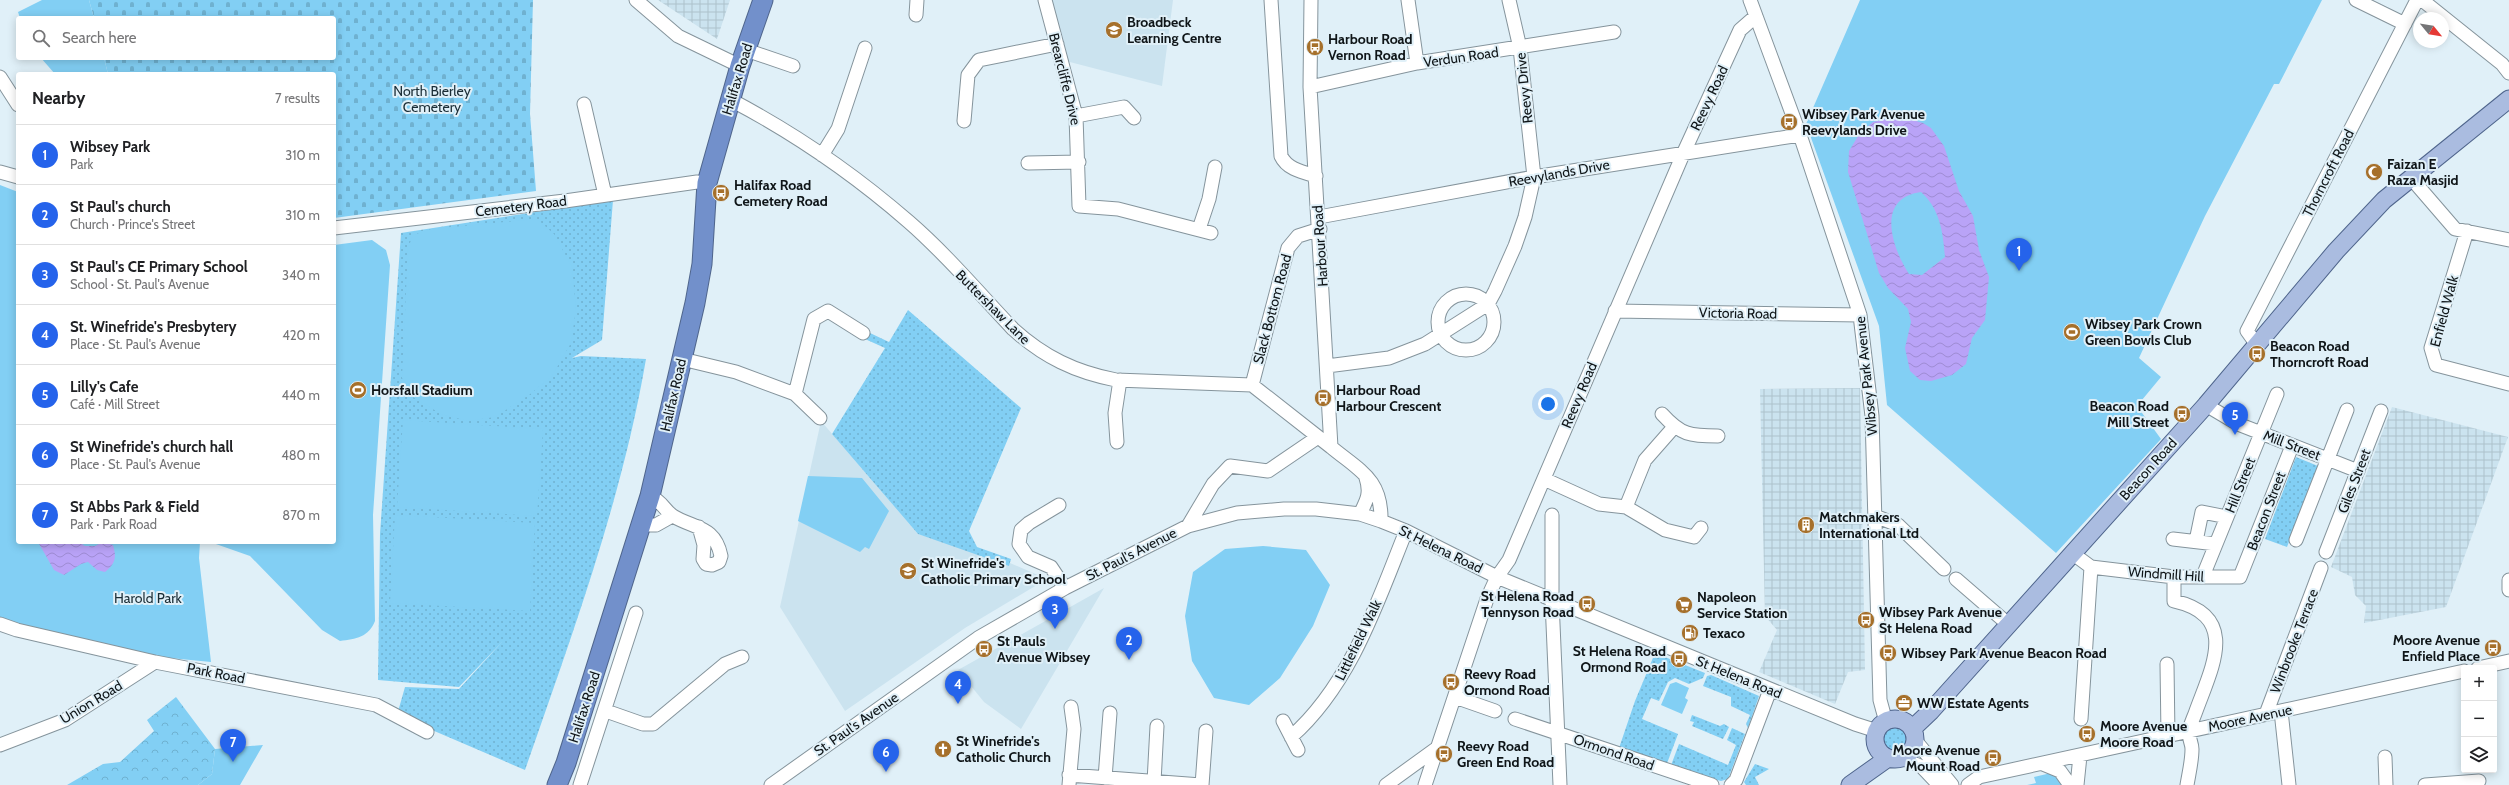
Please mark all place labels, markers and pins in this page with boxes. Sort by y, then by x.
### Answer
place label: Broadbeck Learning Centre [1127,13,1221,47]
school or university icon: Broadbeck Learning Centre [1104,20,1124,40]
place label: Harbour Road Vernon Road [1328,30,1413,64]
bus stop icon: Harbour Road Vernon Road [1305,37,1325,57]
place label: Wibsey Park Avenue Reevylands Drive [1802,105,1925,139]
bus stop icon: Wibsey Park Avenue Reevylands Drive [1779,112,1799,132]
place label: Faizan E Raza Masjid [2387,155,2459,189]
mosque icon: Faizan E Raza Masjid [2364,162,2384,182]
place label: Halifax Road Cemetery Road [734,176,828,210]
bus stop icon: Halifax Road Cemetery Road [711,183,731,203]
pin: 1 [2006,238,2032,271]
place label: Wibsey Park Crown Green Bowls Club [2085,315,2202,349]
sports icon: Wibsey Park Crown Green Bowls Club [2062,322,2082,342]
place label: Beacon Road Thorncroft Road [2270,337,2369,371]
bus stop icon: Beacon Road Thorncroft Road [2247,344,2267,364]
sports icon: Horsfall Stadium [348,380,368,400]
place label: Horsfall Stadium [371,381,473,399]
place label: Harbour Road Harbour Crescent [1336,381,1441,415]
bus stop icon: Harbour Road Harbour Crescent [1313,388,1333,408]
place label: Beacon Road Mill Street [2089,397,2169,431]
pin: 5 [2222,402,2248,435]
bus stop icon: Beacon Road Mill Street [2172,404,2192,424]
place label: Matchmakers International Ltd [1819,508,1919,542]
building icon: Matchmakers International Ltd [1796,515,1816,535]
place label: St Winefride's Catholic Primary School [921,554,1066,588]
school or university icon: St Winefride's Catholic Primary School [898,561,918,581]
place label: St Helena Road Tennyson Road [1481,587,1574,621]
place label: Napoleon Service Station [1697,588,1787,622]
bus stop icon: St Helena Road Tennyson Road [1577,594,1597,614]
supermarket icon: Napoleon Service Station [1674,595,1694,615]
pin: 3 [1042,596,1068,629]
place label: Wibsey Park Avenue St Helena Road [1879,603,2002,637]
bus stop icon: Wibsey Park Avenue St Helena Road [1856,610,1876,630]
fuel station icon: Texaco [1680,623,1700,643]
place label: Texaco [1703,624,1745,642]
pin: 2 [1116,627,1142,660]
place label: Moore Avenue Enfield Place [2393,631,2480,665]
place label: St Pauls Avenue Wibsey [997,632,1091,666]
bus stop icon: Moore Avenue Enfield Place [2483,638,2503,658]
bus stop icon: St Pauls Avenue Wibsey [974,639,994,659]
place label: St Helena Road Ormond Road [1573,642,1666,676]
bus stop icon: Wibsey Park Avenue Beacon Road [1878,643,1898,663]
place label: Wibsey Park Avenue Beacon Road [1901,644,2107,662]
bus stop icon: St Helena Road Ormond Road [1669,649,1689,669]
place label: Reevy Road Ormond Road [1464,665,1550,699]
pin: 4 [945,671,971,704]
bus stop icon: Reevy Road Ormond Road [1441,672,1461,692]
office icon: WW Estate Agents [1894,693,1914,713]
place label: WW Estate Agents [1917,694,2029,712]
place label: Moore Avenue Moore Road [2100,717,2187,751]
bus stop icon: Moore Avenue Moore Road [2077,724,2097,744]
pin: 7 [220,729,246,762]
place label: St Winefride's Catholic Church [956,732,1051,766]
place label: Reevy Road Green End Road [1457,737,1554,771]
pin: 6 [873,739,899,772]
church icon: St Winefride's Catholic Church [933,739,953,759]
place label: Moore Avenue Mount Road [1893,741,1980,775]
bus stop icon: Reevy Road Green End Road [1434,744,1454,764]
bus stop icon: Moore Avenue Mount Road [1983,748,2003,768]

